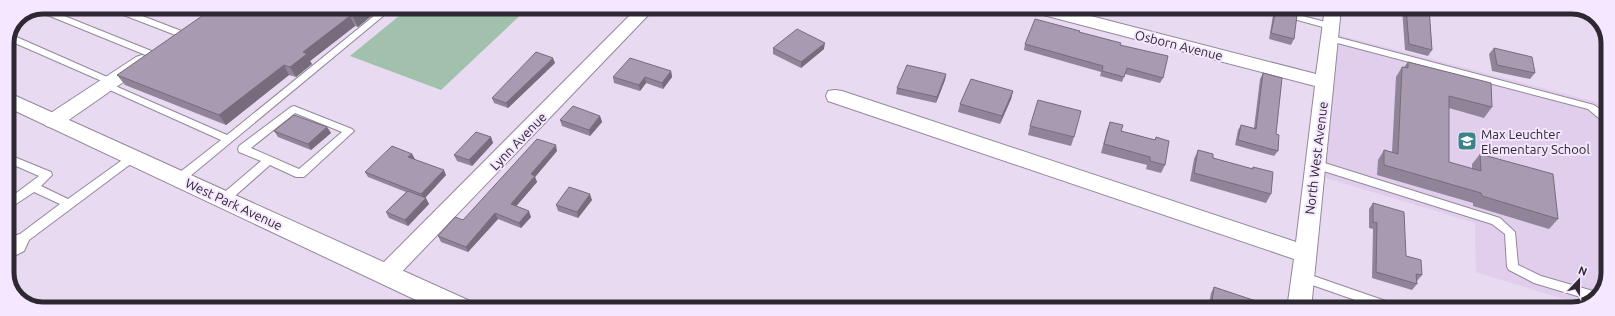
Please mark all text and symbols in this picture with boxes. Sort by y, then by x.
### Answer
street label: Osborn Avenue [1134,27,1224,63]
street label: North West Avenue [1302,101,1330,215]
street label: Lynn Avenue [487,109,549,173]
place label: Max Leuchter Elementary School [1481,127,1590,156]
school or university icon: Max Leuchter Elementary School [1456,130,1478,152]
street label: West Park Avenue [183,175,285,233]
north arrow [1559,260,1599,300]
text: N [1577,264,1589,278]

